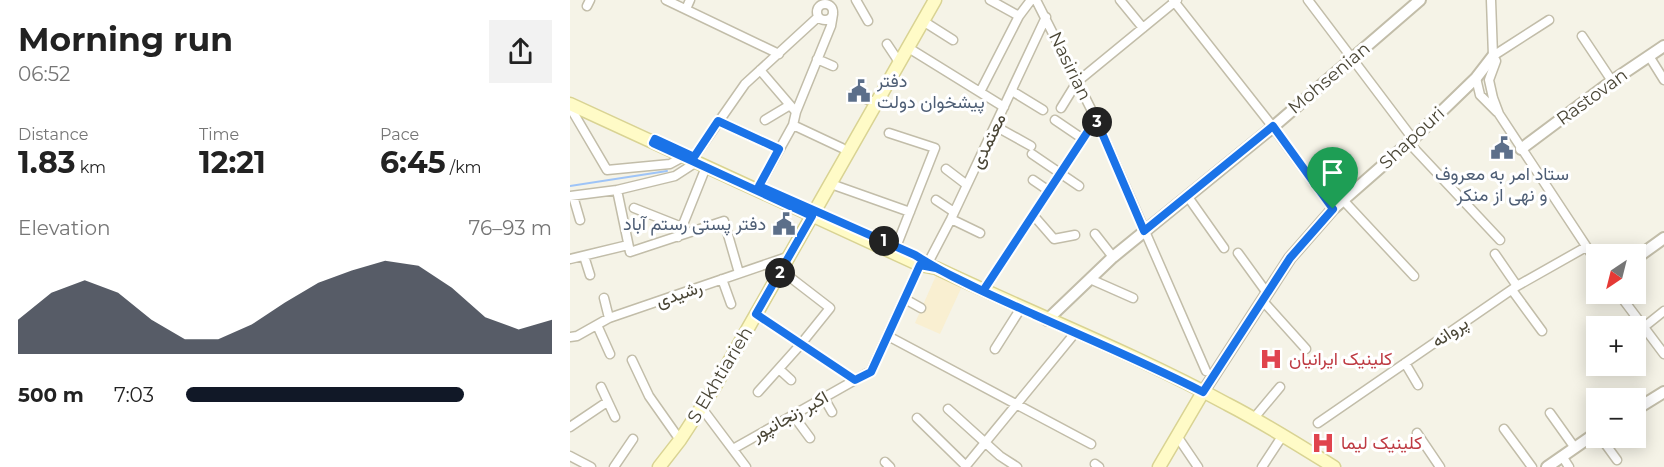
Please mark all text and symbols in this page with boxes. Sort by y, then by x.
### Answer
text: Morning run [18,19,233,59]
button: share [489,20,552,83]
street label: Nasirian [1044,28,1096,104]
street label: Mohsenian [1284,37,1374,119]
text: 06:52 [18,62,70,86]
street label: Rastovan [1552,64,1632,130]
place label: دفتر پیشخوان دولت [876,70,985,114]
public building icon: دفتر پیشخوان دولت [846,78,872,104]
street label: Shapouri [1375,102,1449,174]
pin: 3 [1082,107,1112,137]
street label: معتمدی [965,110,1011,172]
text: 3 [1092,112,1102,131]
text: Distance [18,125,88,144]
text: Time [199,125,239,144]
text: Pace [380,125,419,144]
public building icon: ستاد امر به معروف و نهی از منکر [1489,135,1515,161]
text: 1.83 [18,144,75,181]
text: 12:21 [199,144,266,181]
text: 6:45 [380,144,446,181]
pin [1307,147,1358,209]
icon: arrive [1316,156,1349,189]
text: km [75,158,106,177]
text: /km [446,158,482,177]
place label: ستاد امر به معروف و نهی از منکر [1435,163,1569,206]
public building icon: دفتر پستی رستم آباد [771,211,797,237]
place label: دفتر پستی رستم آباد [623,213,766,236]
text: Elevation [18,216,110,240]
text: 76–93 m [469,216,552,240]
pin: 1 [869,226,899,256]
text: 1 [881,231,887,250]
north arrow [1586,244,1646,304]
map controls [1586,244,1646,448]
pin: 2 [765,258,795,288]
text: 2 [775,263,785,282]
street label: رشیدی [653,276,705,312]
street label: پروانه [1427,312,1473,353]
button: + [1586,316,1646,376]
street label: S Ekhtiarieh [683,323,757,427]
hospital icon: کلینیک ایرانیان [1258,346,1284,372]
place label: کلینیک ایرانیان [1289,348,1392,370]
text: 500 m [18,383,84,407]
text: 7:03 [114,383,154,407]
street label: اکبر زنجانپور [747,386,833,447]
button: − [1586,388,1646,448]
hospital icon: کلینیک لیما [1310,430,1336,456]
place label: کلینیک لیما [1341,432,1422,454]

